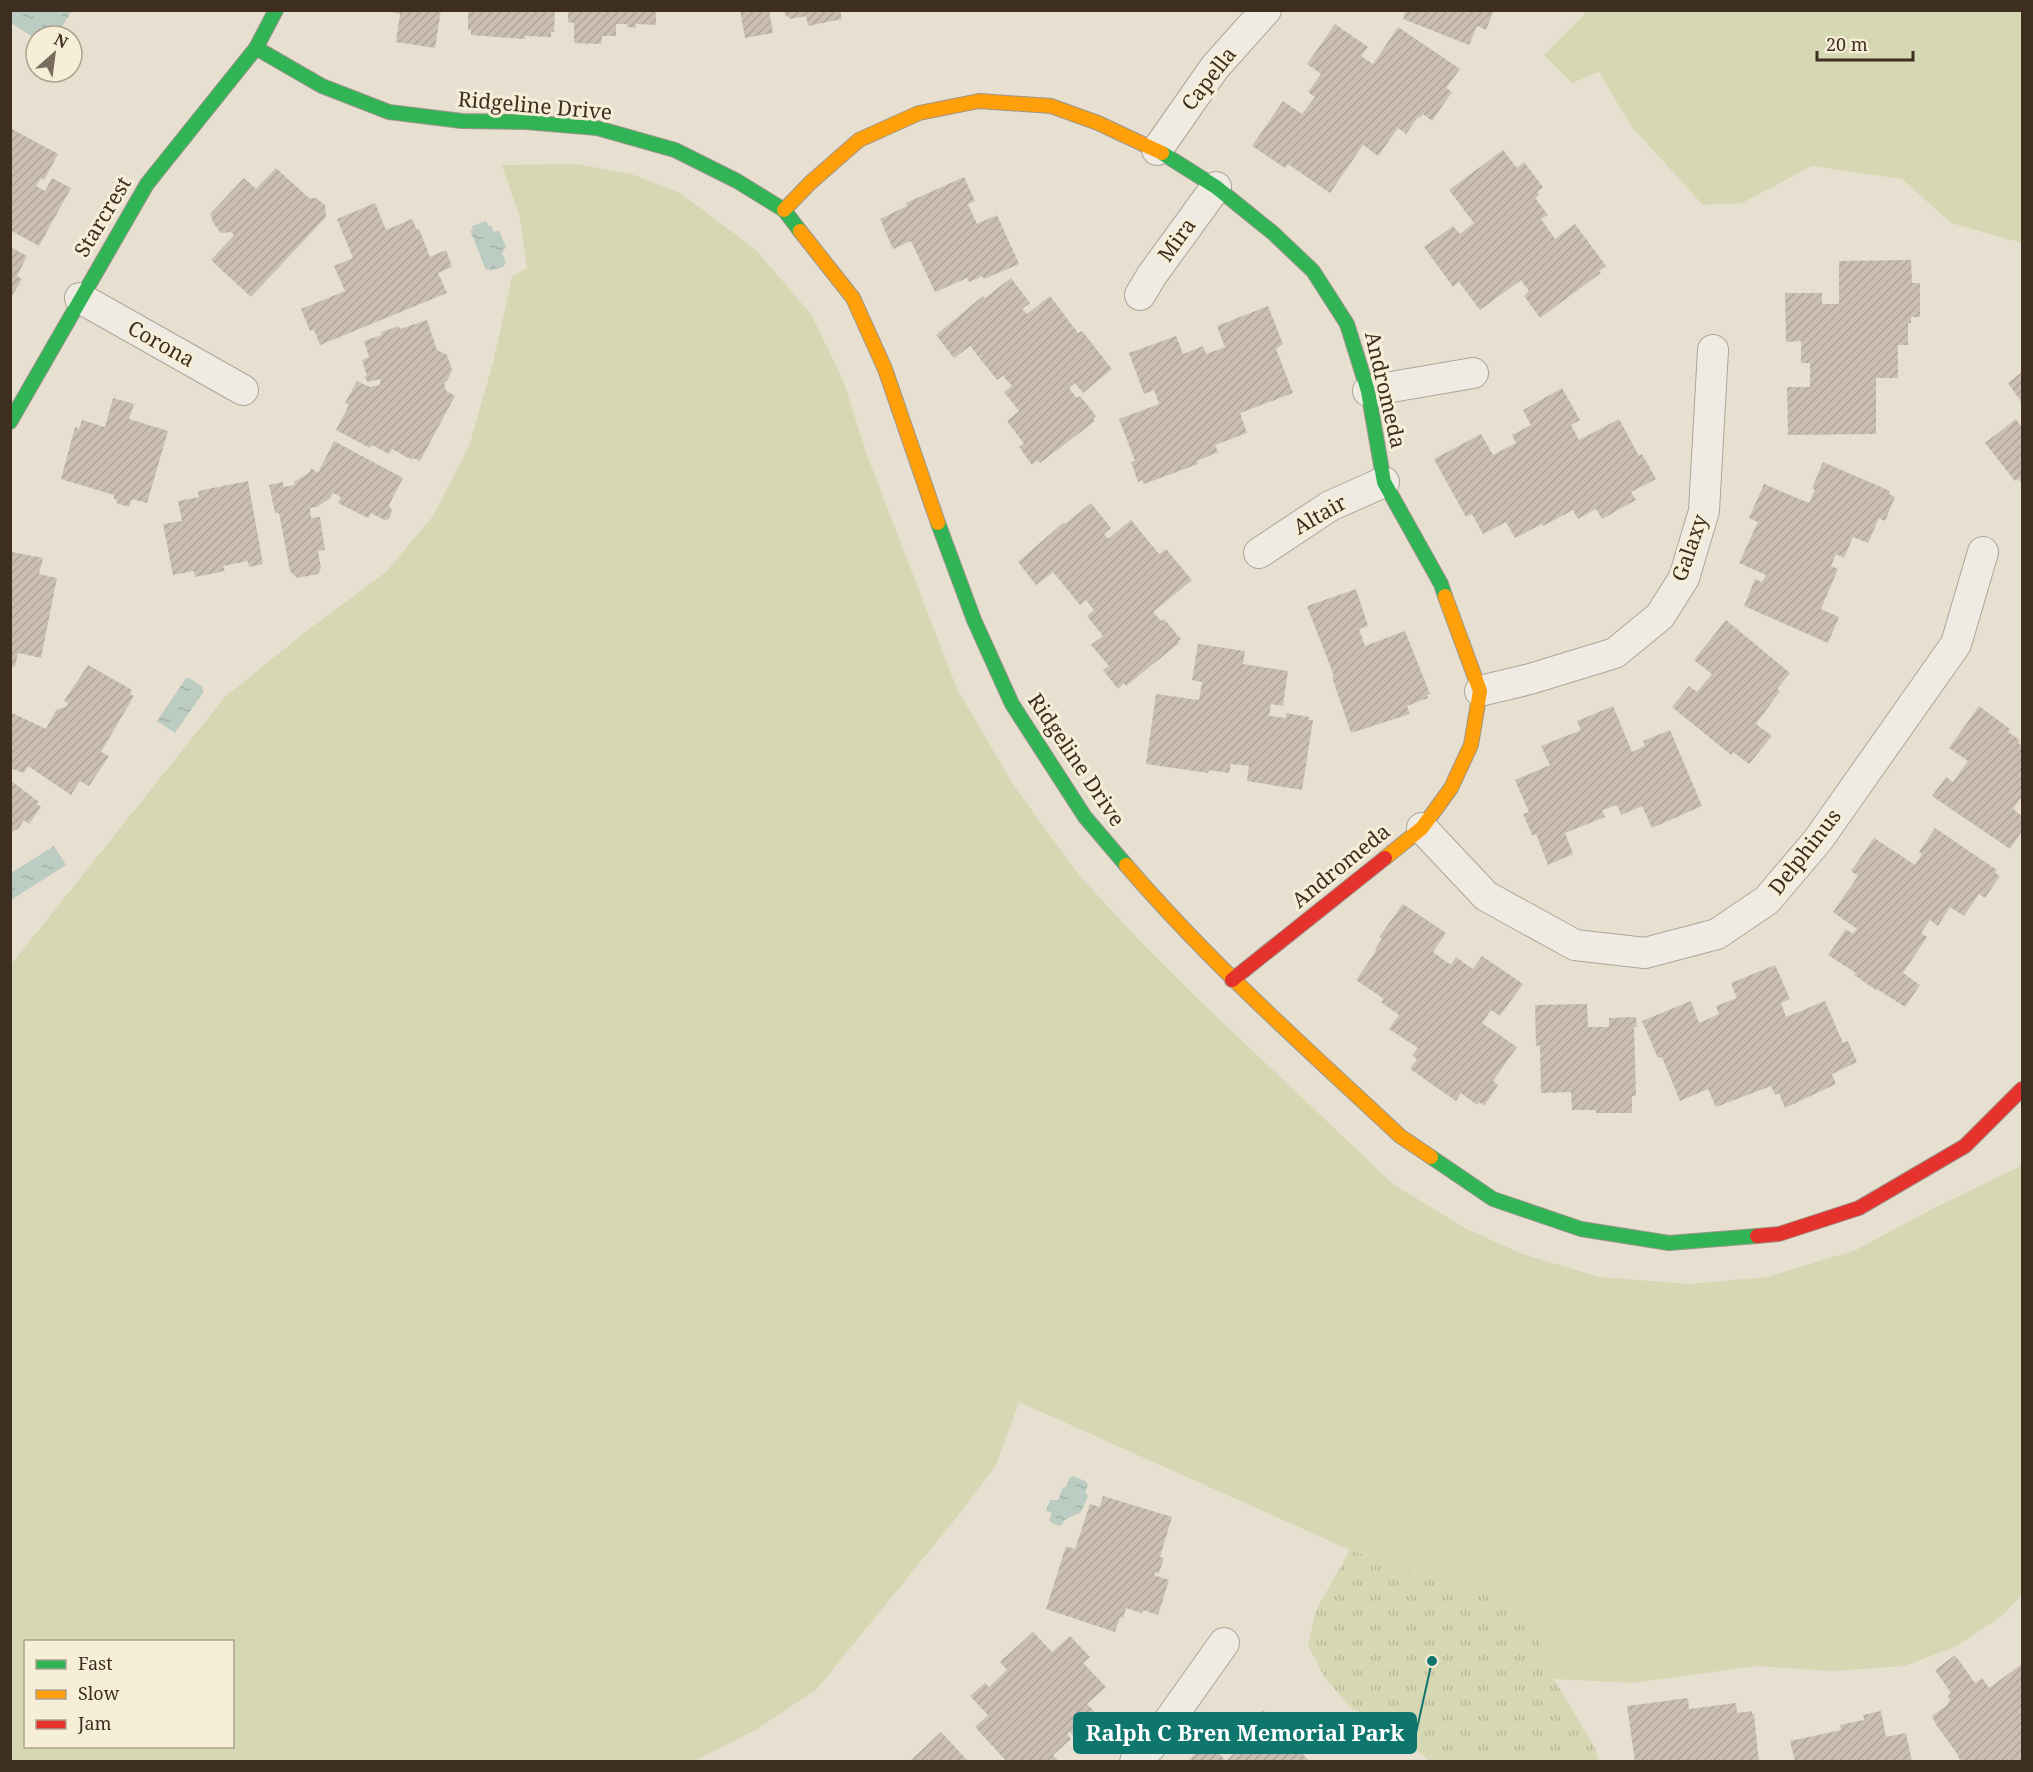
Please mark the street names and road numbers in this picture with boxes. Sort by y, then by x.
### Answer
street label: Capella [1174,41,1242,116]
street label: Ridgeline Drive [457,84,613,126]
street label: Starcrest [67,171,137,262]
street label: Mira [1151,212,1202,267]
street label: Corona [123,313,200,373]
street label: Andromeda [1359,329,1413,451]
street label: Altair [1288,488,1351,541]
street label: Galaxy [1665,510,1714,585]
street label: Ridgeline Drive [1022,687,1132,831]
street label: Delphinus [1762,802,1847,900]
street label: Andromeda [1285,817,1395,914]

